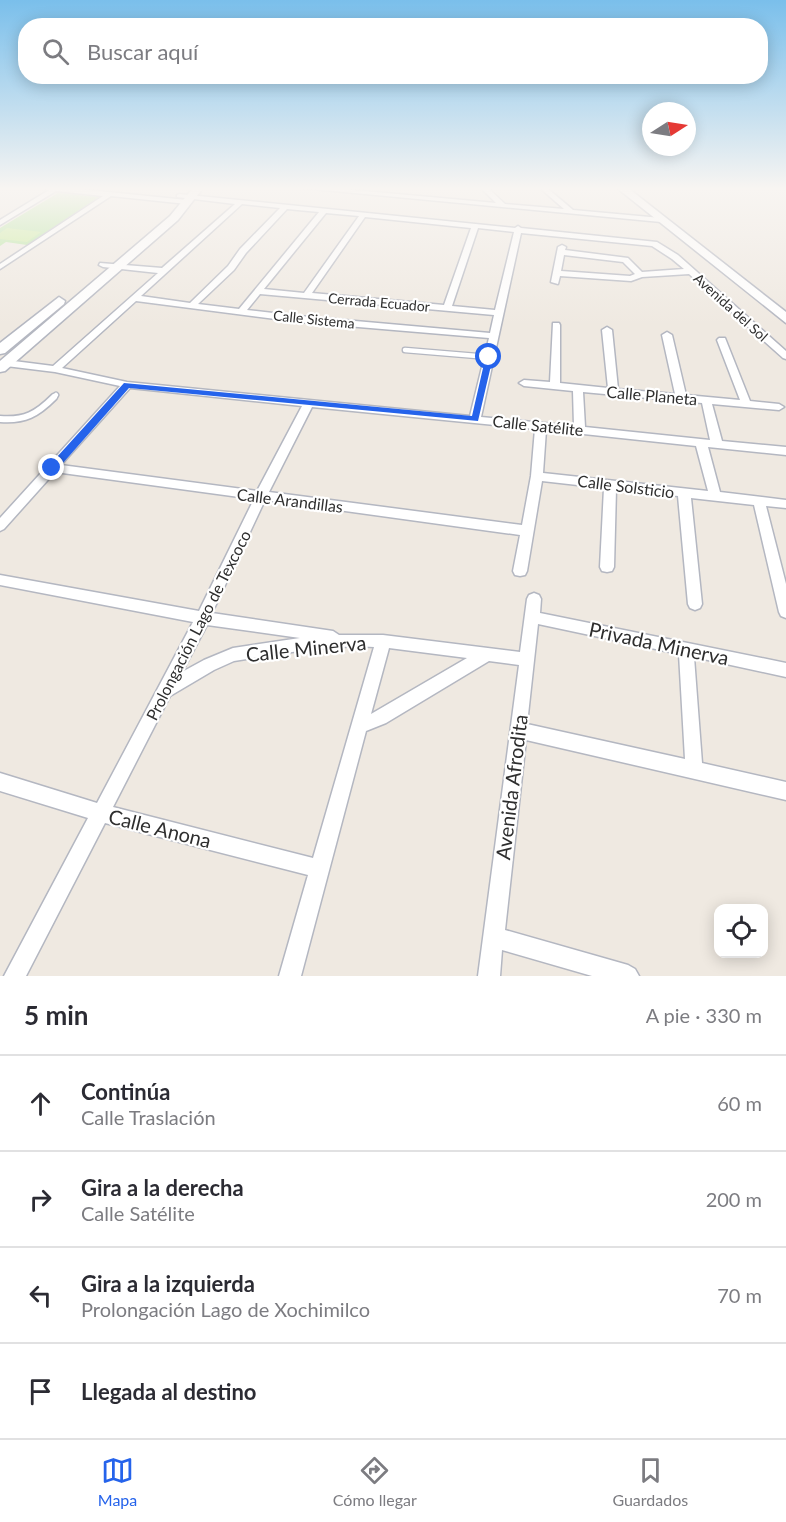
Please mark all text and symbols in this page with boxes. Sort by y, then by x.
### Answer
search box [18,18,768,84]
icon: search [39,35,72,68]
text: Buscar aquí [87,38,198,65]
north arrow [642,102,696,156]
street label: Avenida del Sol [690,269,772,345]
street label: Cerrada Ecuador [327,289,431,315]
street label: Calle Sistema [272,306,356,332]
route start [475,343,501,369]
street label: Calle Planeta [606,382,698,408]
street label: Calle Satélite [492,411,584,439]
route end [38,454,64,480]
street label: Calle Solsticio [576,471,676,501]
street label: Calle Arandillas [236,484,344,516]
street label: Prolongación Lago de Texcoco [142,527,254,723]
street label: Privada Minerva [587,616,731,670]
street label: Calle Minerva [245,630,367,666]
street label: Avenida Afrodita [490,713,532,861]
street label: Calle Anona [106,804,214,852]
map controls [714,904,768,958]
button: locate [714,904,768,958]
text: 5 min [24,999,88,1031]
text: A pie · 330 m [646,1003,762,1027]
text: Continúa [81,1078,170,1105]
icon: ahead [24,1087,57,1120]
text: 60 m [717,1091,762,1115]
text: Calle Traslación [81,1105,216,1129]
text: Gira a la derecha [81,1174,244,1201]
icon: right [24,1183,57,1216]
text: 200 m [706,1187,762,1211]
text: Calle Satélite [81,1201,195,1225]
text: Gira a la izquierda [81,1270,255,1297]
icon: left [24,1279,57,1312]
text: 70 m [717,1283,762,1307]
text: Prolongación Lago de Xochimilco [81,1297,370,1321]
icon: arrive [24,1375,57,1408]
text: Llegada al destino [81,1378,257,1405]
tab: Mapa [98,1454,137,1509]
tab: Cómo llegar [333,1454,417,1509]
tab: Guardados [612,1454,688,1509]

